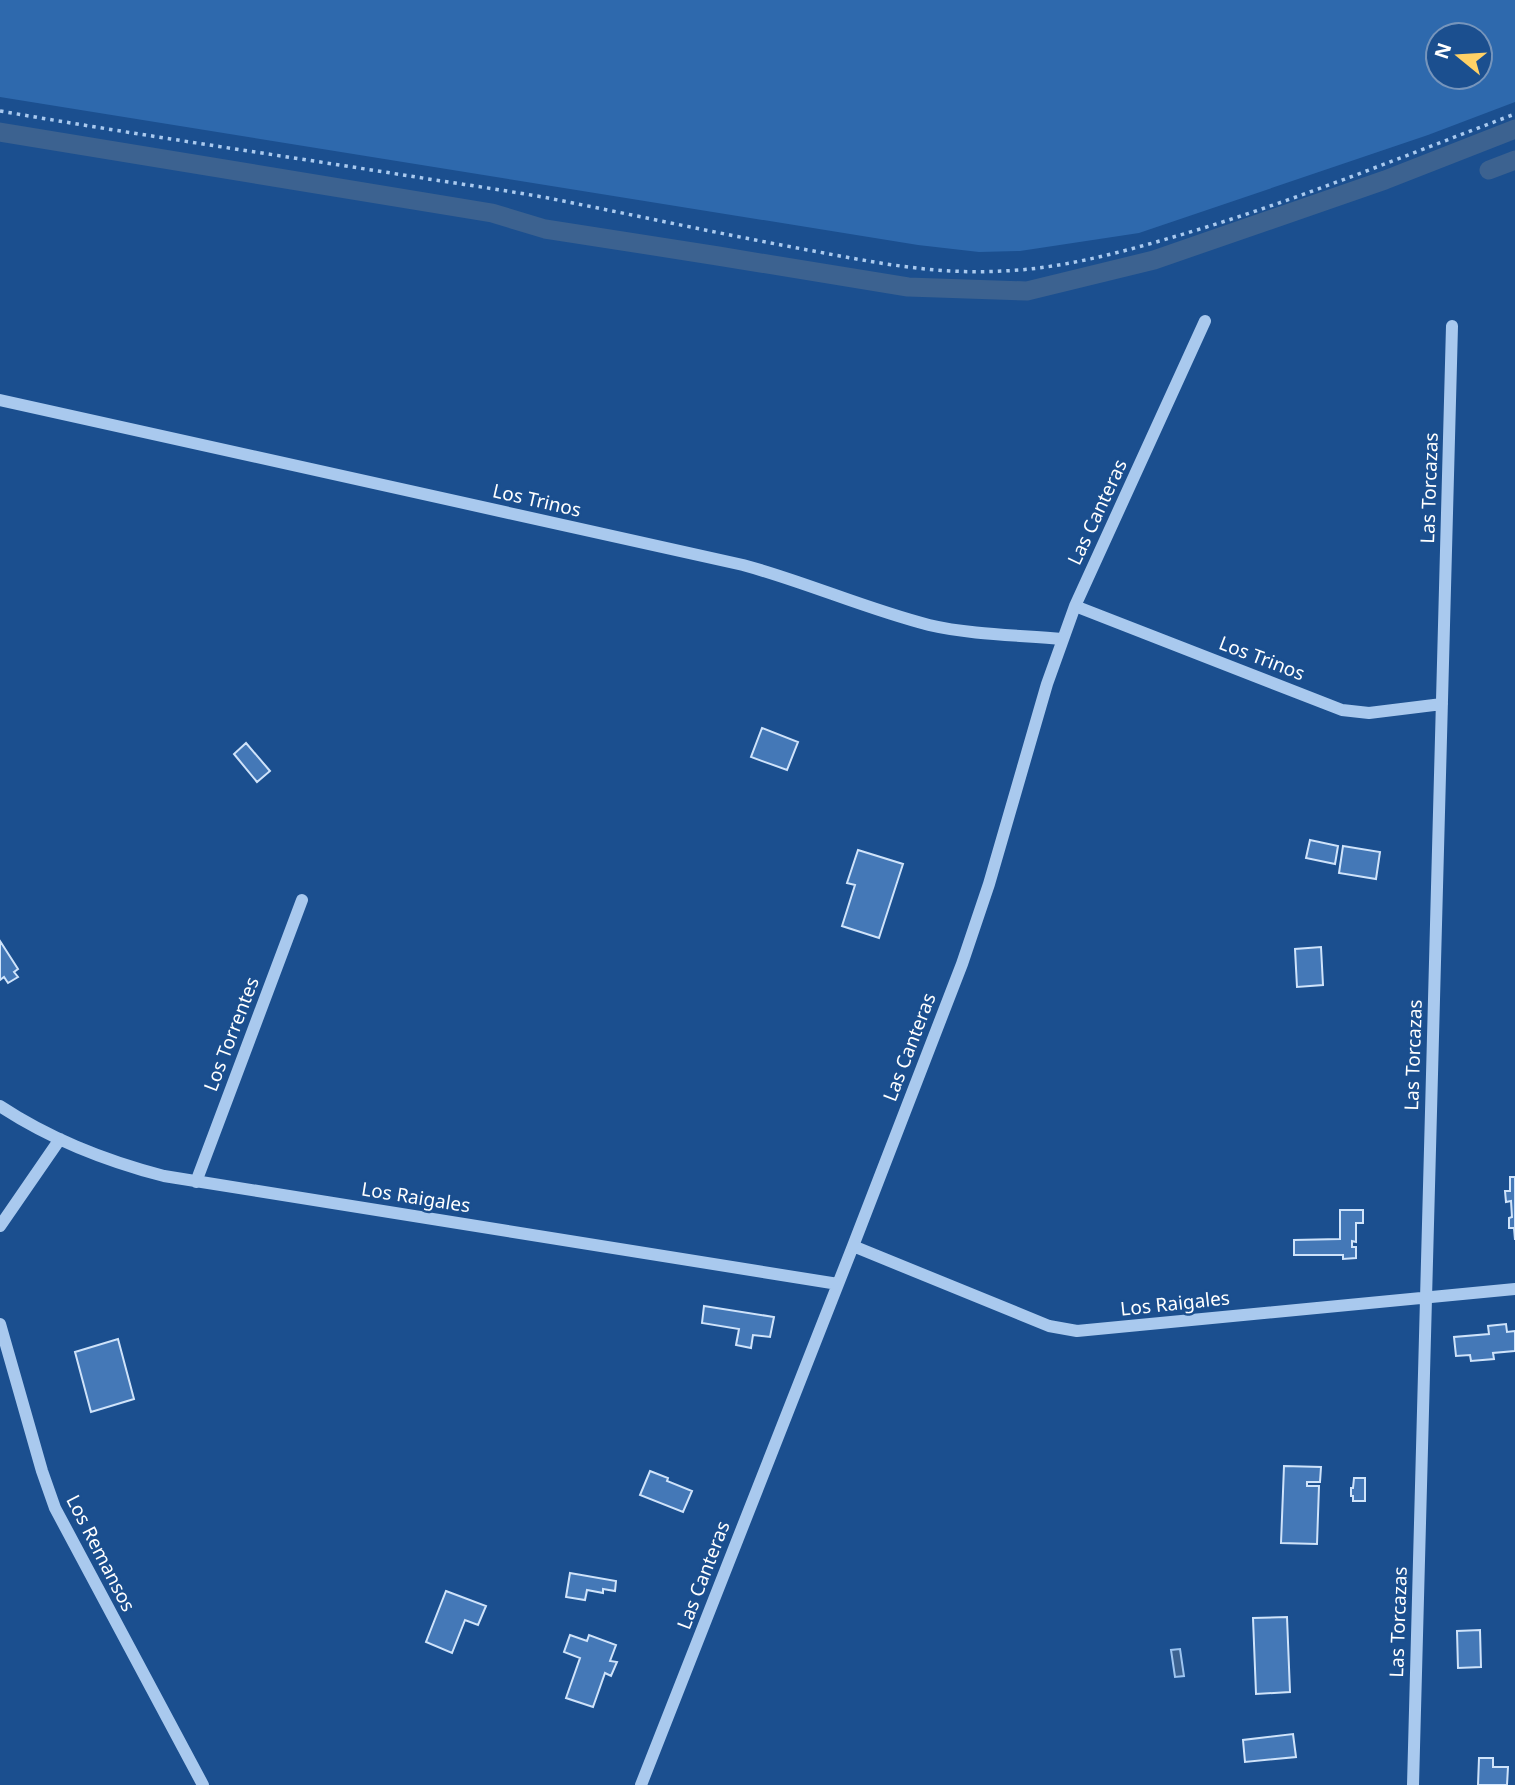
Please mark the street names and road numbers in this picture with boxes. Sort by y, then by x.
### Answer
street label: Las Torcazas [1414,432,1444,544]
street label: Las Canteras [1061,455,1133,569]
street label: Los Trinos [490,477,584,523]
street label: Los Trinos [1215,630,1309,686]
street label: Los Torrentes [197,973,265,1095]
street label: Las Canteras [876,989,942,1105]
street label: Las Torcazas [1398,999,1428,1111]
street label: Los Raigales [360,1176,472,1218]
street label: Los Raigales [1119,1284,1231,1322]
street label: Los Remansos [60,1490,142,1616]
street label: Las Canteras [670,1517,736,1633]
street label: Las Torcazas [1383,1566,1413,1678]

